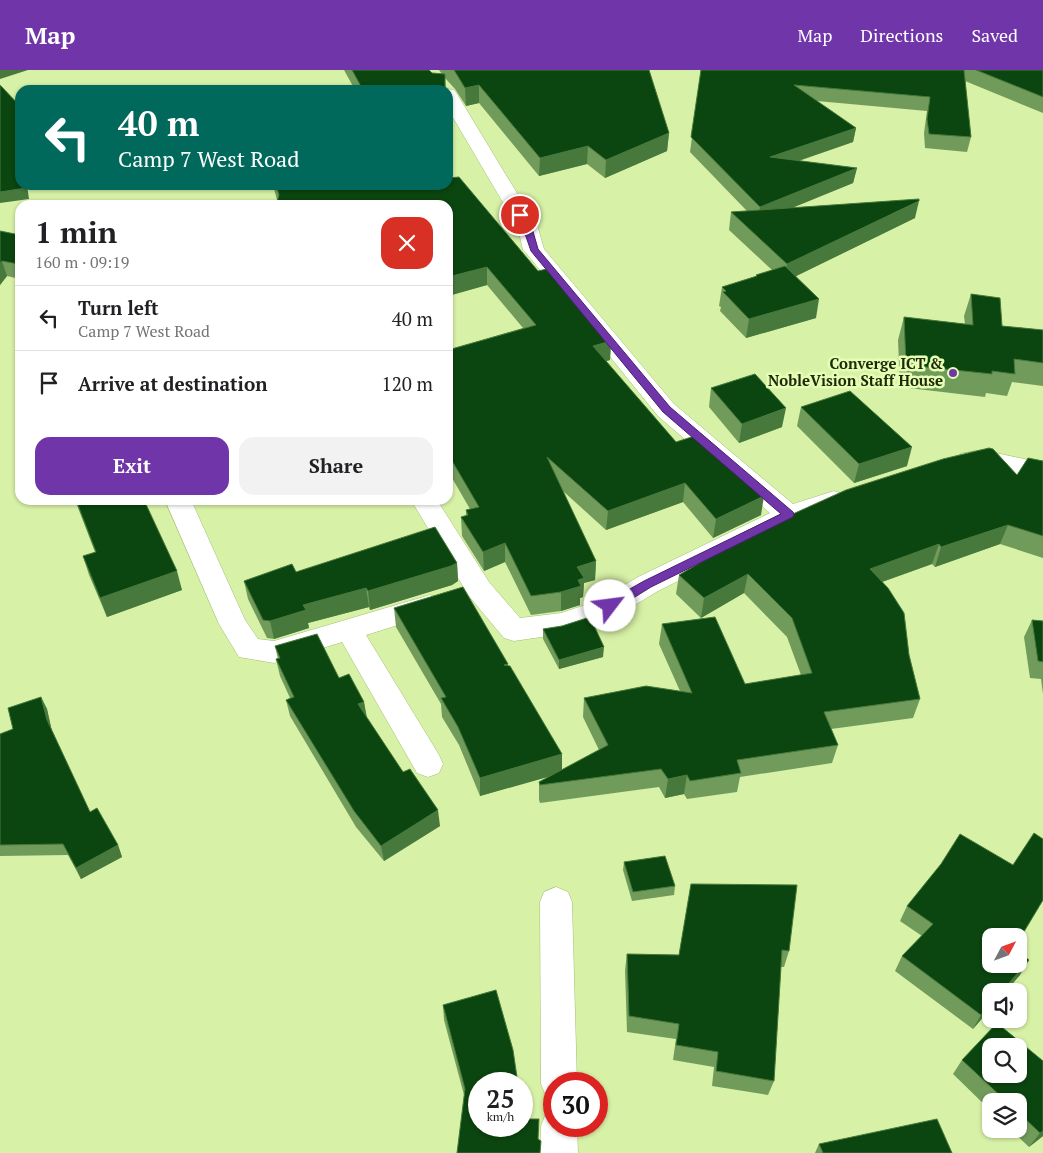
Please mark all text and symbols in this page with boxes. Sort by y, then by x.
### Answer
text: Map [25,19,75,51]
text: Map [797,23,832,47]
text: Directions [860,23,943,47]
text: Saved [971,23,1018,47]
text: 40 m [118,100,199,146]
icon: left [35,105,100,170]
text: Camp 7 West Road [118,144,299,173]
pin [499,194,541,236]
icon: arrive [506,201,534,229]
text: 1 min [35,212,117,252]
button: close [381,217,433,269]
text: 160 m · 09:19 [35,251,129,273]
text: Turn left [78,295,159,320]
icon: left [35,304,63,332]
text: 40 m [392,306,433,331]
text: Camp 7 West Road [78,320,210,342]
place label: Converge ICT & NobleVision Staff House [768,353,943,390]
marker: Converge ICT & NobleVision Staff House [947,367,959,379]
icon: arrive [35,369,63,397]
text: Arrive at destination [78,371,267,396]
text: 120 m [382,371,433,396]
button: Exit [35,437,229,495]
button: Share [239,437,433,495]
position arrow [583,579,635,631]
north arrow [982,928,1028,972]
map controls [982,928,1027,1138]
button: sound [982,983,1027,1028]
button: search [982,1038,1027,1083]
speed limit sign: 30 [543,1072,608,1137]
text: 25 [486,1082,515,1115]
button: layers [982,1093,1027,1138]
text: km/h [487,1109,514,1124]

